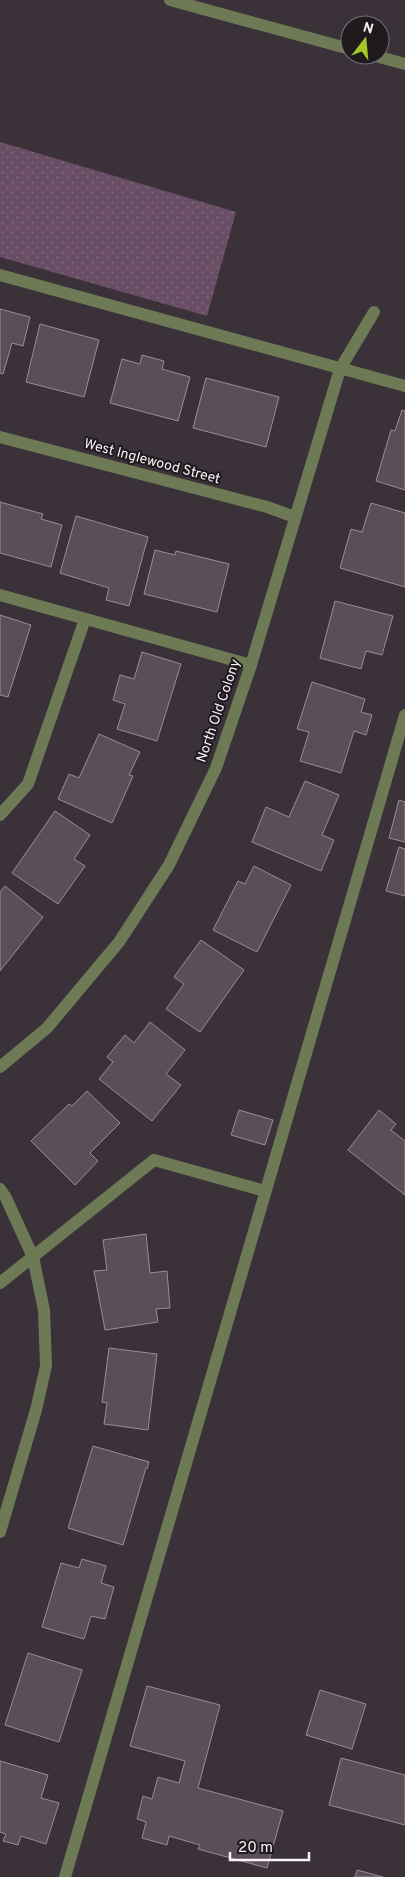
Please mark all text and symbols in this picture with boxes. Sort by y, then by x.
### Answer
north arrow [340,15,390,65]
text: N [361,19,375,39]
street label: West Inglewood Street [82,436,222,488]
street label: North Old Colony [193,657,245,765]
scale bar [230,1830,309,1862]
text: 20 m [238,1839,273,1858]

